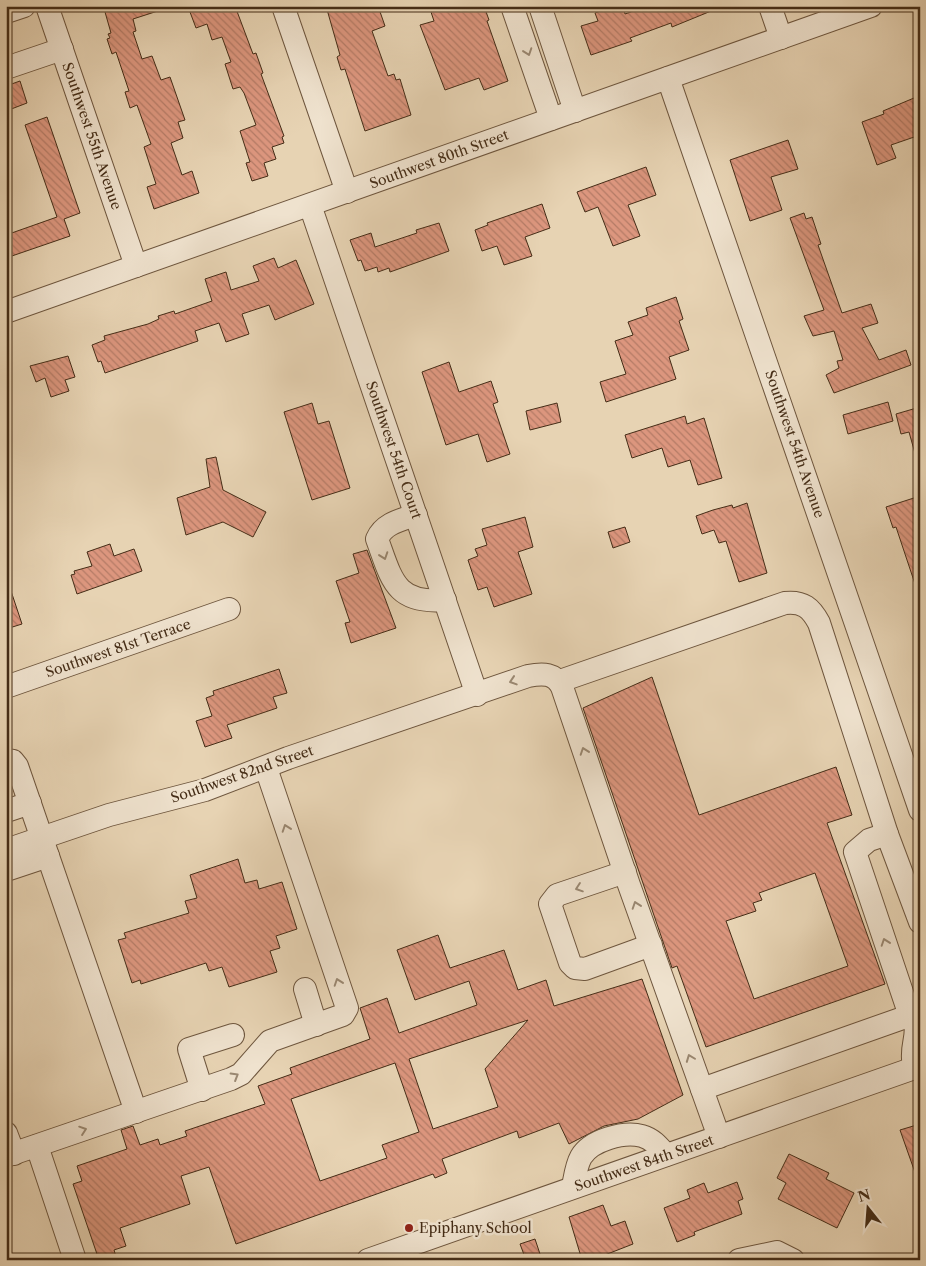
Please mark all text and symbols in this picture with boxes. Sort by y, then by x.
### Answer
one-way arrow [522,48,532,56]
street label: Southwest 55th Avenue [58,60,126,212]
street label: Southwest 80th Street [367,125,511,193]
street label: Southwest 54th Avenue [761,368,829,520]
street label: Southwest 54th Court [362,379,426,521]
one-way arrow [378,551,388,560]
street label: Southwest 81st Terrace [43,615,193,681]
one-way arrow [510,676,518,686]
street label: Southwest 82nd Street [168,741,316,807]
one-way arrow [580,748,590,756]
one-way arrow [282,824,292,833]
one-way arrow [575,882,583,892]
one-way arrow [632,901,642,910]
one-way arrow [881,938,891,947]
one-way arrow [334,978,344,987]
one-way arrow [686,1055,696,1063]
one-way arrow [230,1072,239,1082]
one-way arrow [78,1126,86,1136]
street label: Southwest 84th Street [572,1131,716,1195]
north arrow [844,1184,894,1234]
text: N [856,1185,873,1206]
place label: Epiphany School [419,1219,532,1237]
marker: Epiphany School [403,1222,415,1234]

